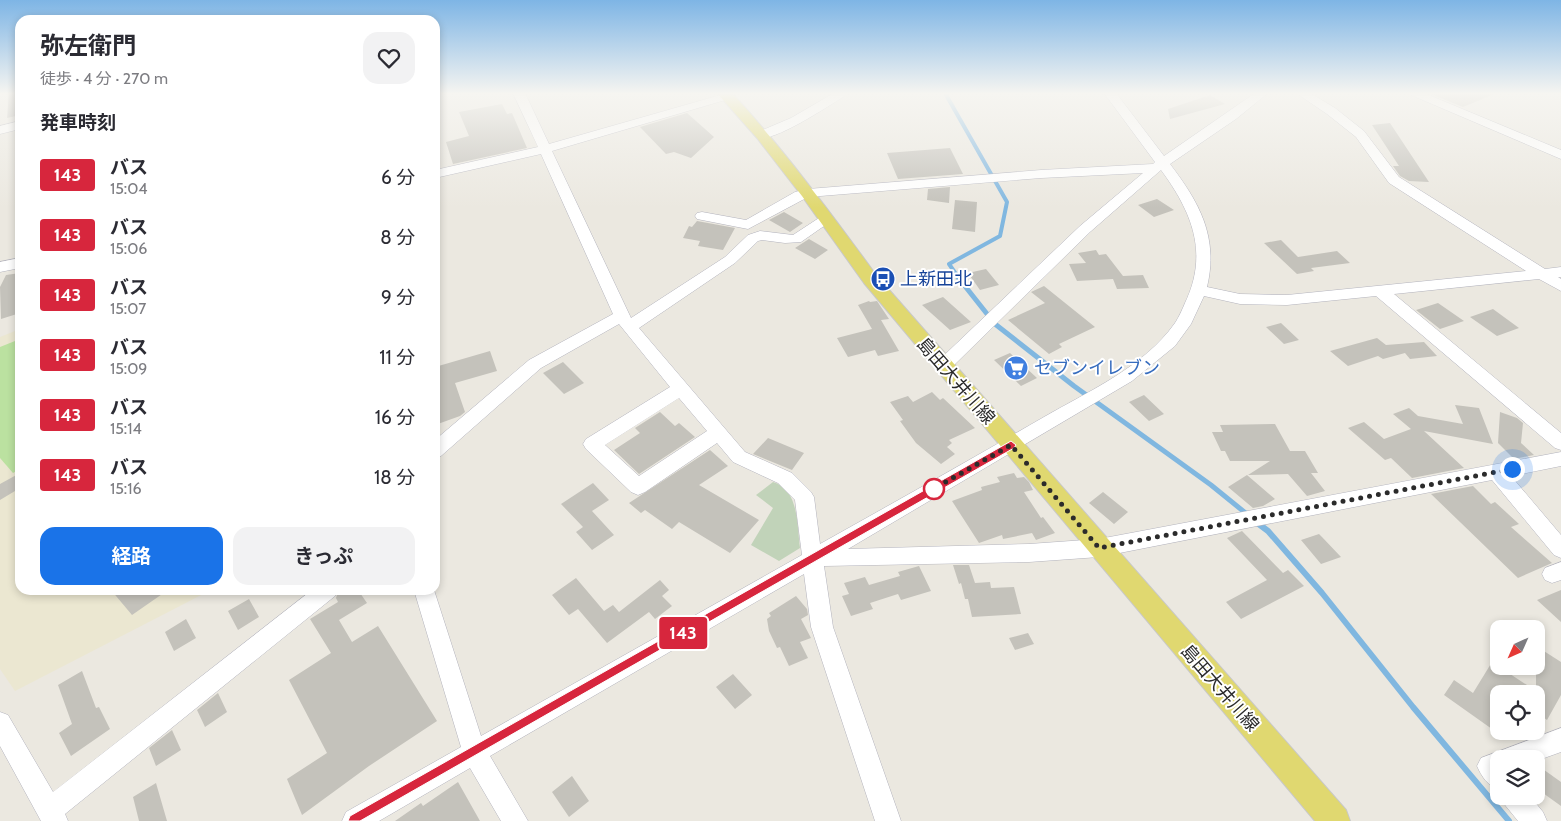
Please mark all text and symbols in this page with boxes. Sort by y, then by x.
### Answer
text: 弥左衛門 [40,31,136,60]
button: heart [363,32,415,84]
text: 徒歩 · 4 分 · 270 m [40,69,168,88]
text: 発車時刻 [40,111,116,134]
text: バス [110,156,148,179]
text: 143 [54,164,81,186]
text: 6 分 [381,166,415,189]
text: 15:04 [110,179,148,198]
text: バス [110,216,148,239]
text: 143 [54,224,81,246]
text: 8 分 [380,226,415,249]
text: 15:06 [110,239,147,258]
bus stop icon: 上新田北 [870,266,896,292]
place label: 上新田北 [900,268,972,290]
text: バス [110,276,148,299]
text: 143 [54,284,81,306]
text: 9 分 [381,286,415,309]
text: 15:07 [110,299,146,318]
street label: 島田大井川線 [912,333,1000,429]
text: バス [110,336,148,359]
text: 143 [54,344,81,366]
text: 11 分 [379,346,415,369]
supermarket icon: セブンイレブン [1003,355,1029,381]
place label: セブンイレブン [1034,357,1160,379]
text: 15:09 [110,359,147,378]
text: バス [110,396,148,419]
text: 143 [54,404,81,426]
text: 16 分 [375,406,415,429]
text: 15:14 [110,419,142,438]
text: バス [110,456,148,479]
your location [1500,457,1525,482]
text: 143 [54,464,81,486]
text: 18 分 [374,466,415,489]
unlabelled marker [923,478,945,500]
text: 15:16 [110,479,142,498]
button: 経路 [40,527,223,585]
button: きっぷ [233,527,415,585]
line badge: 143 [654,617,712,649]
north arrow [1490,620,1545,675]
map controls [1490,620,1545,805]
text: 143 [669,622,697,644]
street label: 島田大井川線 [1176,640,1264,736]
button: locate [1490,685,1545,740]
button: layers [1490,750,1545,805]

